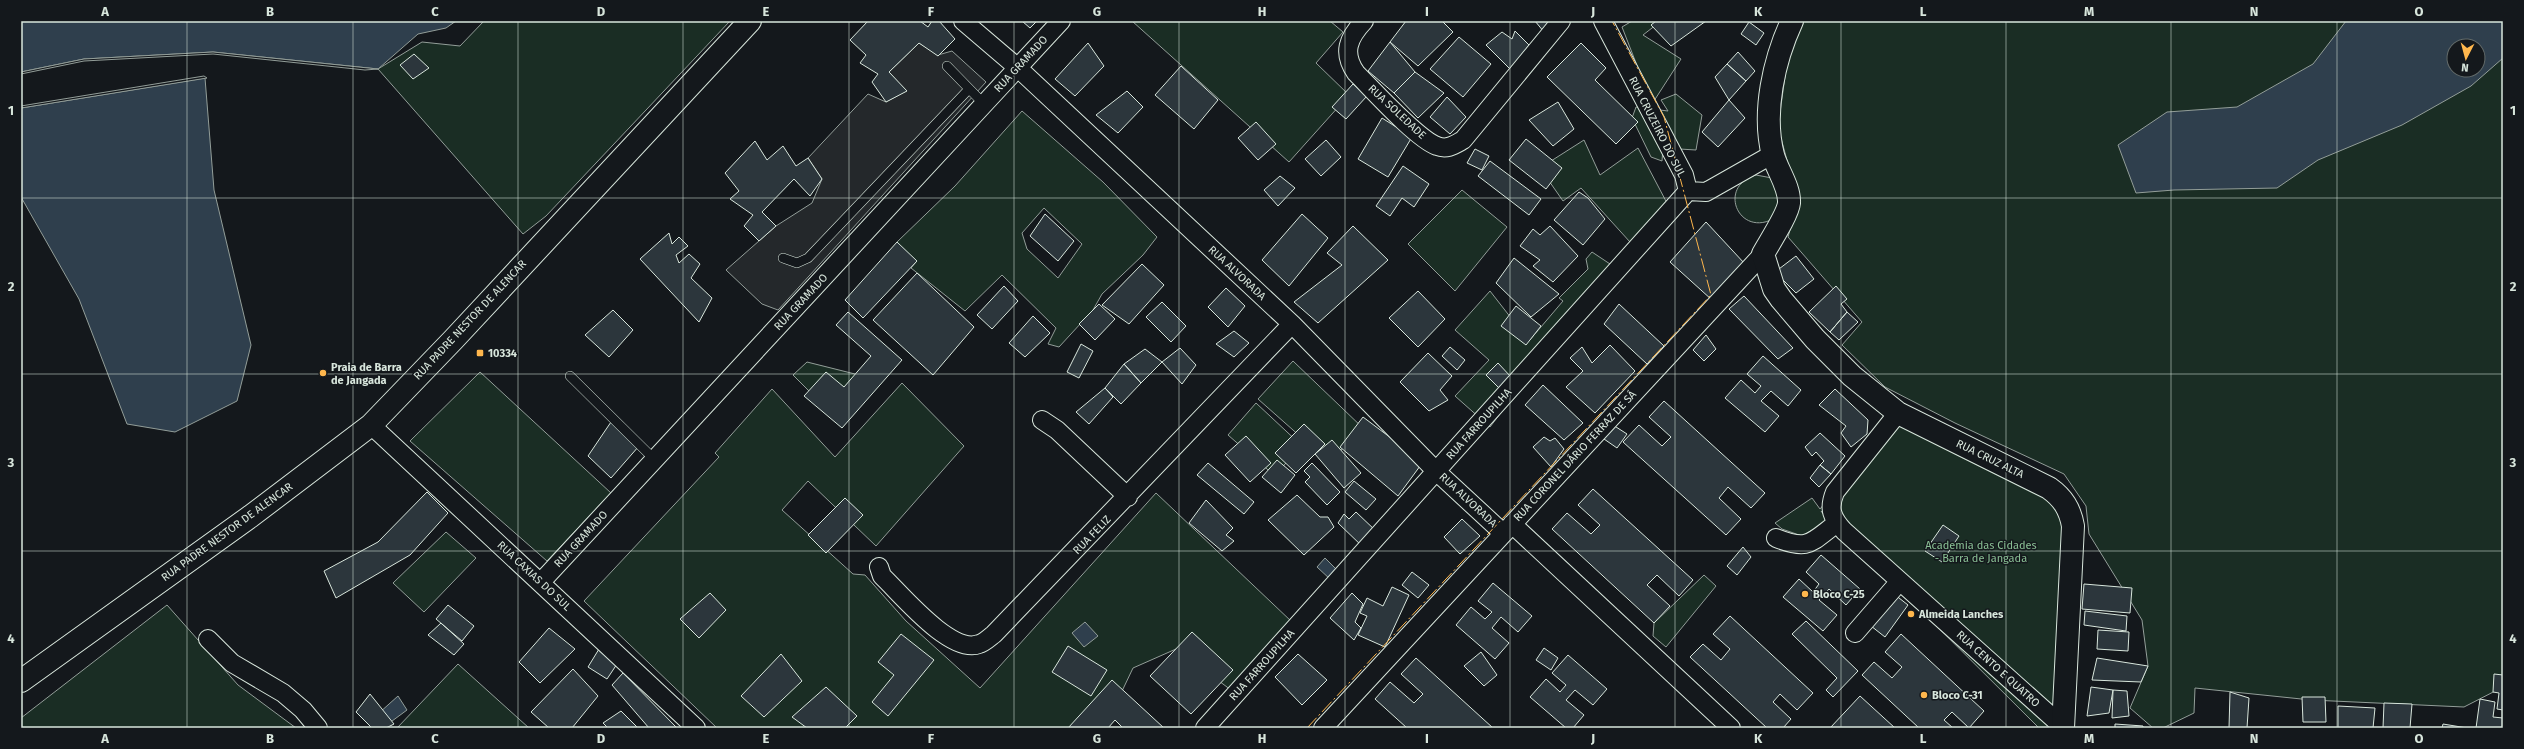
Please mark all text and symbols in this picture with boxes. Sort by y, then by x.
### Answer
text: A [100,4,109,19]
text: B [266,4,274,19]
text: C [431,4,439,19]
text: D [597,4,606,19]
text: E [763,4,770,19]
text: F [928,4,935,19]
text: G [1093,4,1101,19]
text: H [1258,4,1266,19]
text: I [1425,4,1429,19]
text: J [1590,4,1595,19]
text: K [1754,4,1763,19]
text: L [1920,4,1927,19]
text: M [2084,4,2094,19]
text: N [2250,4,2258,19]
text: O [2415,4,2424,19]
street label: RUA GRAMADO [992,33,1050,95]
north arrow [2446,38,2486,78]
text: N [2461,61,2469,74]
street label: RUA CRUZEIRO DO SUL [1626,75,1688,180]
street label: RUA SOLEDADE [1365,82,1429,142]
text: 1 [8,103,14,118]
text: 1 [2510,103,2516,118]
street label: RUA ALVORADA [1206,243,1269,303]
street label: RUA PADRE NESTOR DE ALENCAR [411,257,529,383]
street label: RUA GRAMADO [772,271,830,333]
text: 2 [8,279,15,294]
text: 2 [2510,279,2517,294]
place label: 10334 [488,347,517,360]
marker: 10334 [475,348,485,358]
place label: Praia de Barra de Jangada [331,361,402,387]
marker: Praia de Barra de Jangada [318,368,328,378]
street label: RUA FARROUPILHA [1444,385,1515,462]
street label: RUA CORONEL DÁRIO FERRAZ DE SÁ [1510,387,1640,524]
street label: RUA CRUZ ALTA [1954,437,2027,481]
text: 3 [7,455,15,470]
text: 3 [2509,455,2517,470]
street label: RUA ALVORADA [1437,470,1500,530]
street label: RUA PADRE NESTOR DE ALENCAR [159,480,296,584]
street label: RUA GRAMADO [552,508,610,570]
street label: RUA FELIZ [1070,513,1114,557]
street label: RUA CAXIAS DO SUL [494,538,574,614]
park label: Academia das Cidades - Barra de Jangada [1925,539,2037,565]
place label: Bloco C-25 [1813,588,1865,601]
marker: Bloco C-25 [1800,589,1810,599]
place label: Almeida Lanches [1918,608,2004,621]
marker: Almeida Lanches [1906,609,1916,619]
street label: RUA FARROUPILHA [1227,626,1298,703]
street label: RUA CENTO E QUATRO [1954,628,2042,710]
text: 4 [7,631,15,646]
text: 4 [2509,631,2517,646]
place label: Bloco C-31 [1932,689,1983,702]
marker: Bloco C-31 [1919,690,1929,700]
text: A [100,731,109,746]
text: B [266,731,274,746]
text: C [431,731,439,746]
text: D [597,731,606,746]
text: E [763,731,770,746]
text: F [928,731,935,746]
text: G [1093,731,1101,746]
text: H [1258,731,1266,746]
text: I [1425,731,1429,746]
text: J [1590,731,1595,746]
text: K [1754,731,1763,746]
text: L [1920,731,1927,746]
text: M [2084,731,2094,746]
text: N [2250,731,2258,746]
text: O [2415,731,2424,746]

